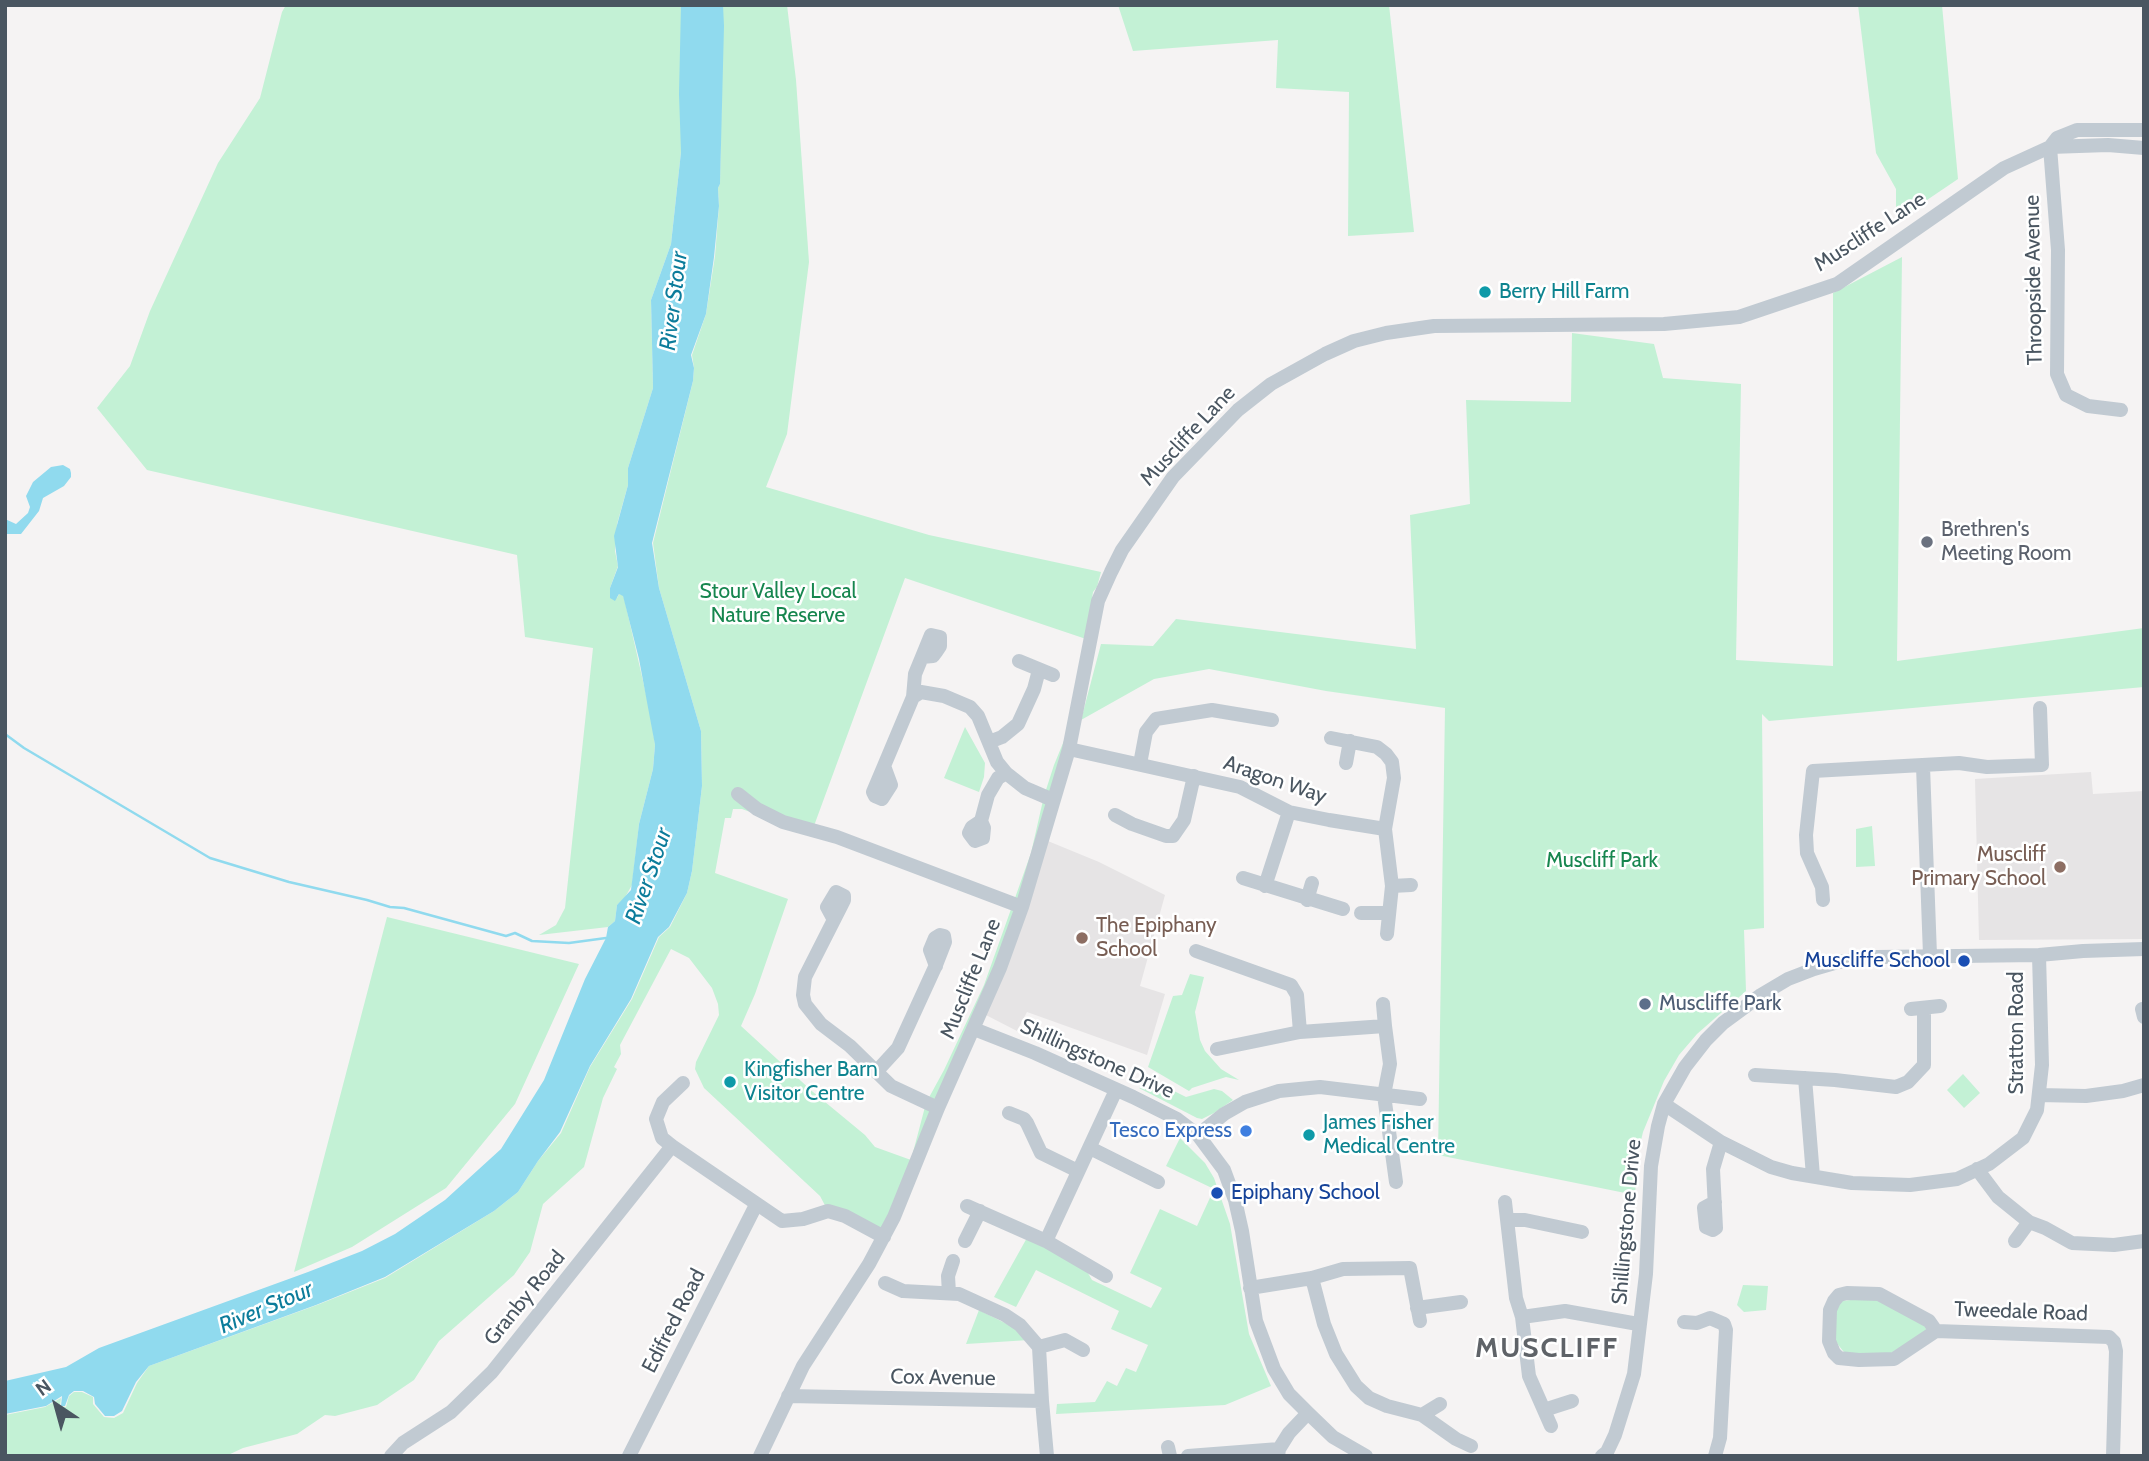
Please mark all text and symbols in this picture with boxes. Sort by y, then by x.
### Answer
street label: Muscliffe Lane [1810,187,1930,277]
street label: Throopside Avenue [2020,195,2048,365]
water label: River Stour [654,250,694,352]
place label: Berry Hill Farm [1499,279,1630,305]
marker: Berry Hill Farm [1477,284,1493,300]
street label: Muscliffe Lane [1135,381,1241,491]
place label: Brethren's Meeting Room [1941,517,2072,567]
marker: Brethren's Meeting Room [1919,534,1935,550]
park label: Stour Valley Local Nature Reserve [699,579,857,629]
street label: Aragon Way [1220,751,1330,809]
water label: River Stour [620,825,678,927]
place label: Muscliff Primary School [1911,842,2046,892]
park label: Muscliff Park [1546,848,1658,874]
marker: Muscliff Primary School [2052,859,2068,875]
place label: The Epiphany School [1096,913,1217,963]
street label: Muscliffe Lane [935,915,1007,1043]
marker: The Epiphany School [1074,930,1090,946]
place label: Muscliffe School [1804,948,1950,974]
marker: Muscliffe School [1956,953,1972,969]
street label: Stratton Road [2004,971,2030,1095]
place label: Muscliffe Park [1659,991,1781,1017]
marker: Muscliffe Park [1637,996,1653,1012]
street label: Shillingstone Drive [1016,1014,1178,1104]
place label: Kingfisher Barn Visitor Centre [744,1057,878,1107]
marker: Kingfisher Barn Visitor Centre [722,1074,738,1090]
place label: James Fisher Medical Centre [1323,1110,1455,1160]
place label: Tesco Express [1110,1118,1232,1144]
marker: Tesco Express [1238,1123,1254,1139]
marker: James Fisher Medical Centre [1301,1127,1317,1143]
street label: Shillingstone Drive [1607,1138,1647,1306]
place label: Epiphany School [1231,1180,1380,1206]
marker: Epiphany School [1209,1185,1225,1201]
street label: Granby Road [479,1246,571,1350]
street label: Edifred Road [637,1265,711,1377]
water label: River Stour [215,1276,317,1340]
street label: Tweedale Road [1954,1297,2088,1327]
district label: MUSCLIFF [1476,1332,1618,1366]
street label: Cox Avenue [890,1364,996,1392]
north arrow [21,1370,91,1440]
text: N [31,1374,56,1401]

